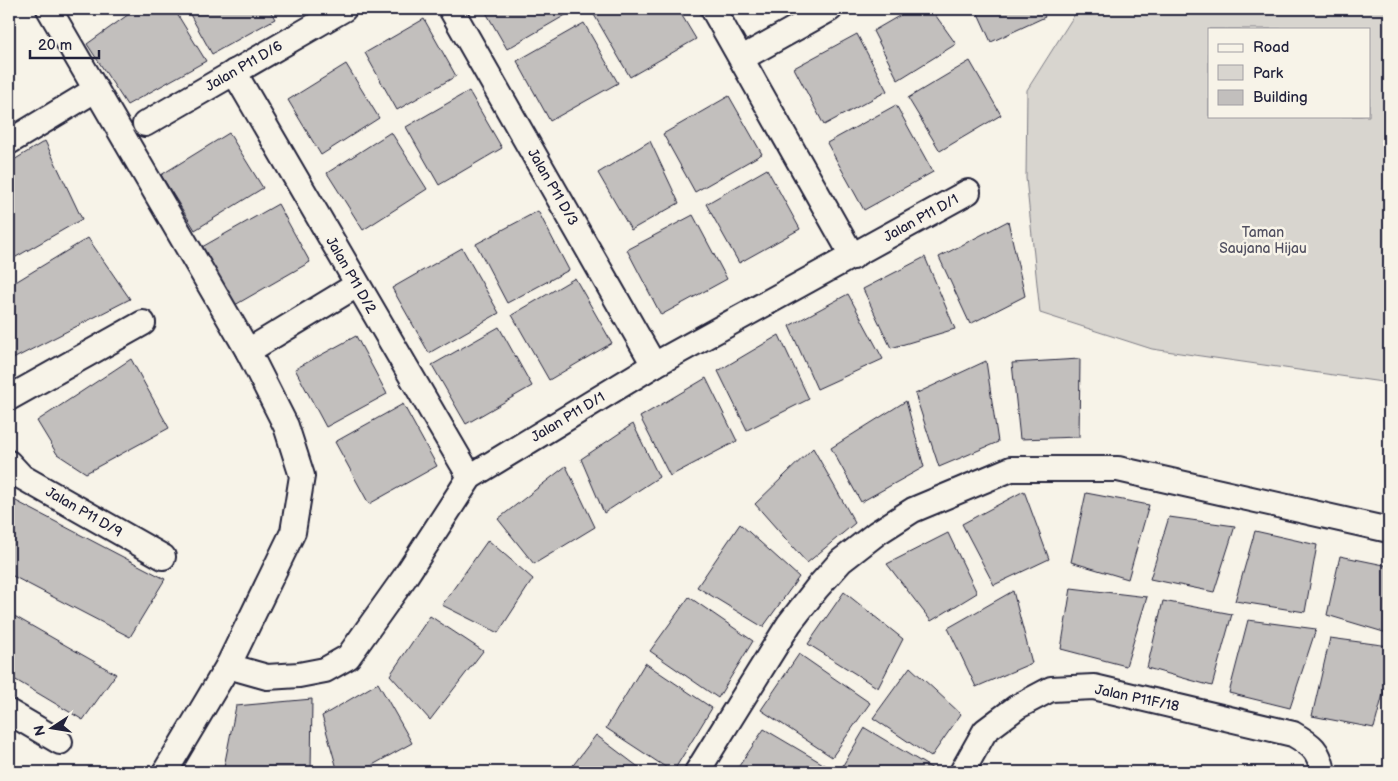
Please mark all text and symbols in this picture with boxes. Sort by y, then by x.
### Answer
scale bar [30,28,99,60]
legend [1208,28,1370,118]
text: 20 m [38,36,72,55]
street label: Jalan P11 D/6 [203,37,286,95]
text: Road [1253,38,1289,57]
text: Park [1253,64,1284,83]
text: Building [1253,88,1308,107]
street label: Jalan P11 D/3 [524,146,582,228]
street label: Jalan P11 D/1 [881,190,961,246]
park label: Taman Saujana Hijau [1219,224,1307,257]
street label: Jalan P11 D/2 [322,234,380,317]
street label: Jalan P11 D/1 [528,388,608,446]
street label: Jalan P11 D/9 [43,483,125,541]
street label: Jalan P11F/18 [1093,681,1181,715]
north arrow [28,704,78,754]
text: N [30,724,49,738]

